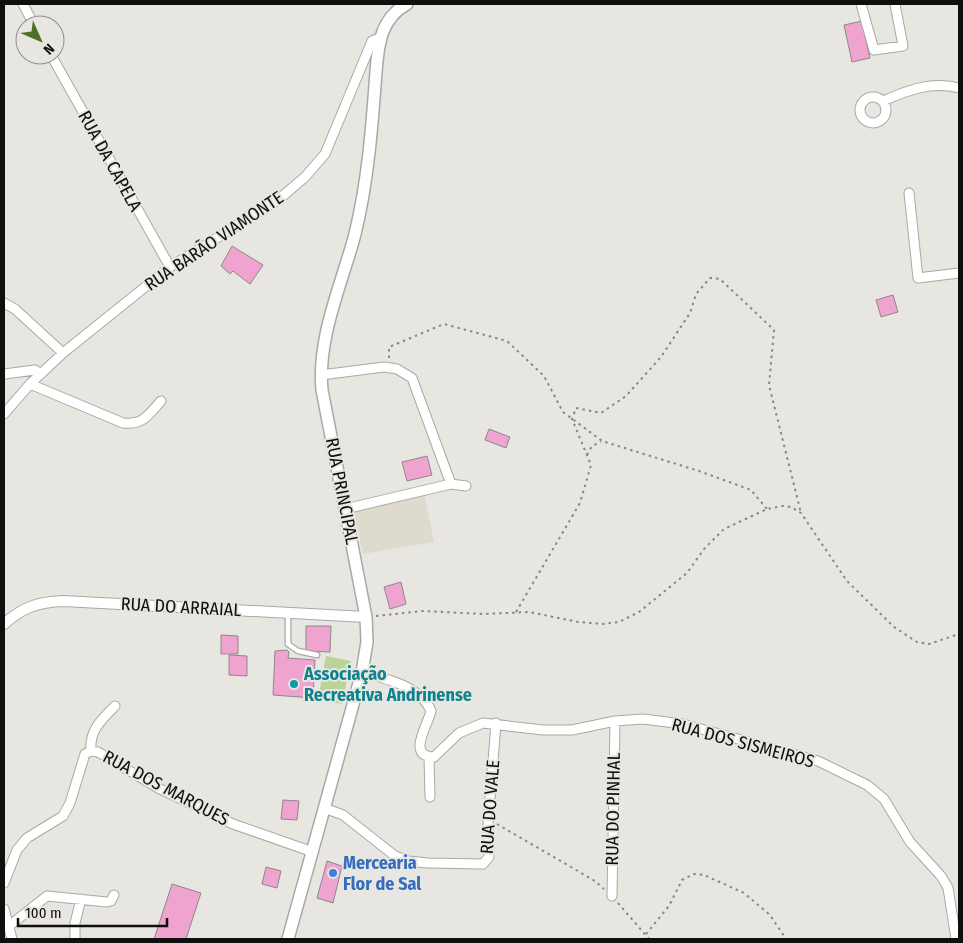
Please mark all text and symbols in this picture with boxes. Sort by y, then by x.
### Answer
north arrow [15,15,65,65]
text: N [40,40,58,58]
street label: RUA DA CAPELA [73,107,147,216]
street label: RUA BARÃO VIAMONTE [140,186,288,296]
street label: RUA PRINCIPAL [321,436,363,546]
street label: RUA DO ARRAIAL [120,593,242,621]
place label: Associação Recreativa Andrinense [303,663,472,706]
marker: Associação Recreativa Andrinense [288,678,300,690]
street label: RUA DOS SISMEIROS [669,713,817,773]
street label: RUA DOS MARQUES [99,745,233,831]
street label: RUA DO PINHAL [601,752,625,866]
street label: RUA DO VALE [476,759,504,855]
place label: Mercearia Flor de Sal [343,852,421,895]
marker: Mercearia Flor de Sal [327,867,339,879]
scale bar [18,896,166,928]
text: 100 m [25,904,62,922]

